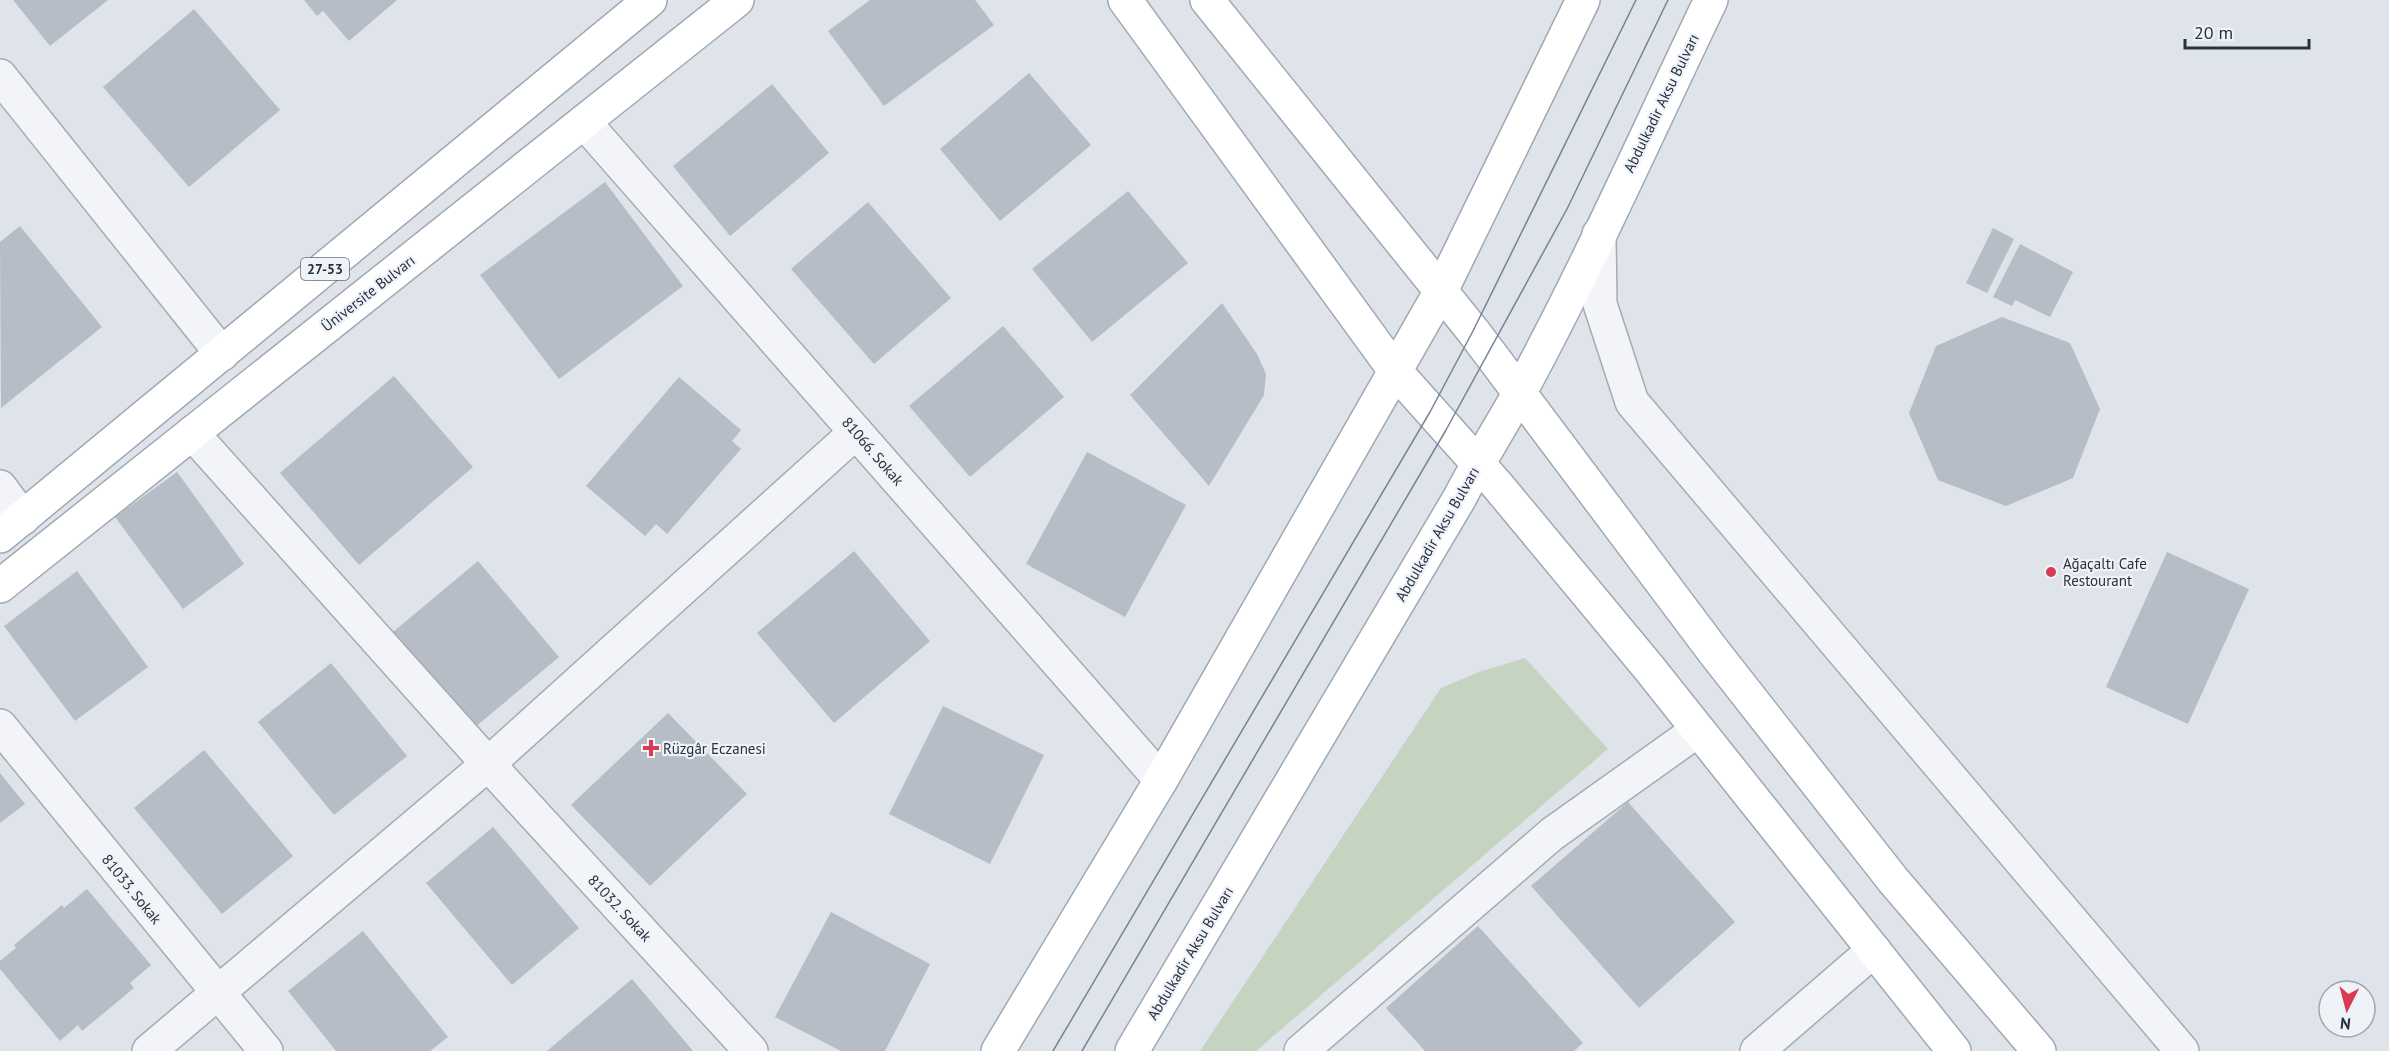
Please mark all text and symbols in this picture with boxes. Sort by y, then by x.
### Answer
scale bar [2185,12,2310,50]
text: 20 m [2194,21,2233,44]
street label: Abdulkadir Aksu Bulvarı [1619,30,1703,176]
street label: Üniversite Bulvarı [317,251,419,335]
road number: 27-53 [301,258,349,280]
street label: 81066. Sokak [838,413,908,490]
street label: Abdulkadir Aksu Bulvarı [1391,463,1483,605]
place label: Ağaçaltı Cafe Restourant [2063,554,2147,590]
marker: Ağaçaltı Cafe Restourant [2044,565,2058,579]
place label: Rüzgâr Eczanesi [663,739,766,758]
marker: Rüzgâr Eczanesi [644,741,658,755]
street label: 81033. Sokak [98,850,167,929]
street label: 81032. Sokak [584,871,656,946]
street label: Abdulkadir Aksu Bulvarı [1143,883,1237,1023]
north arrow [2317,979,2377,1039]
text: N [2339,1013,2352,1034]

